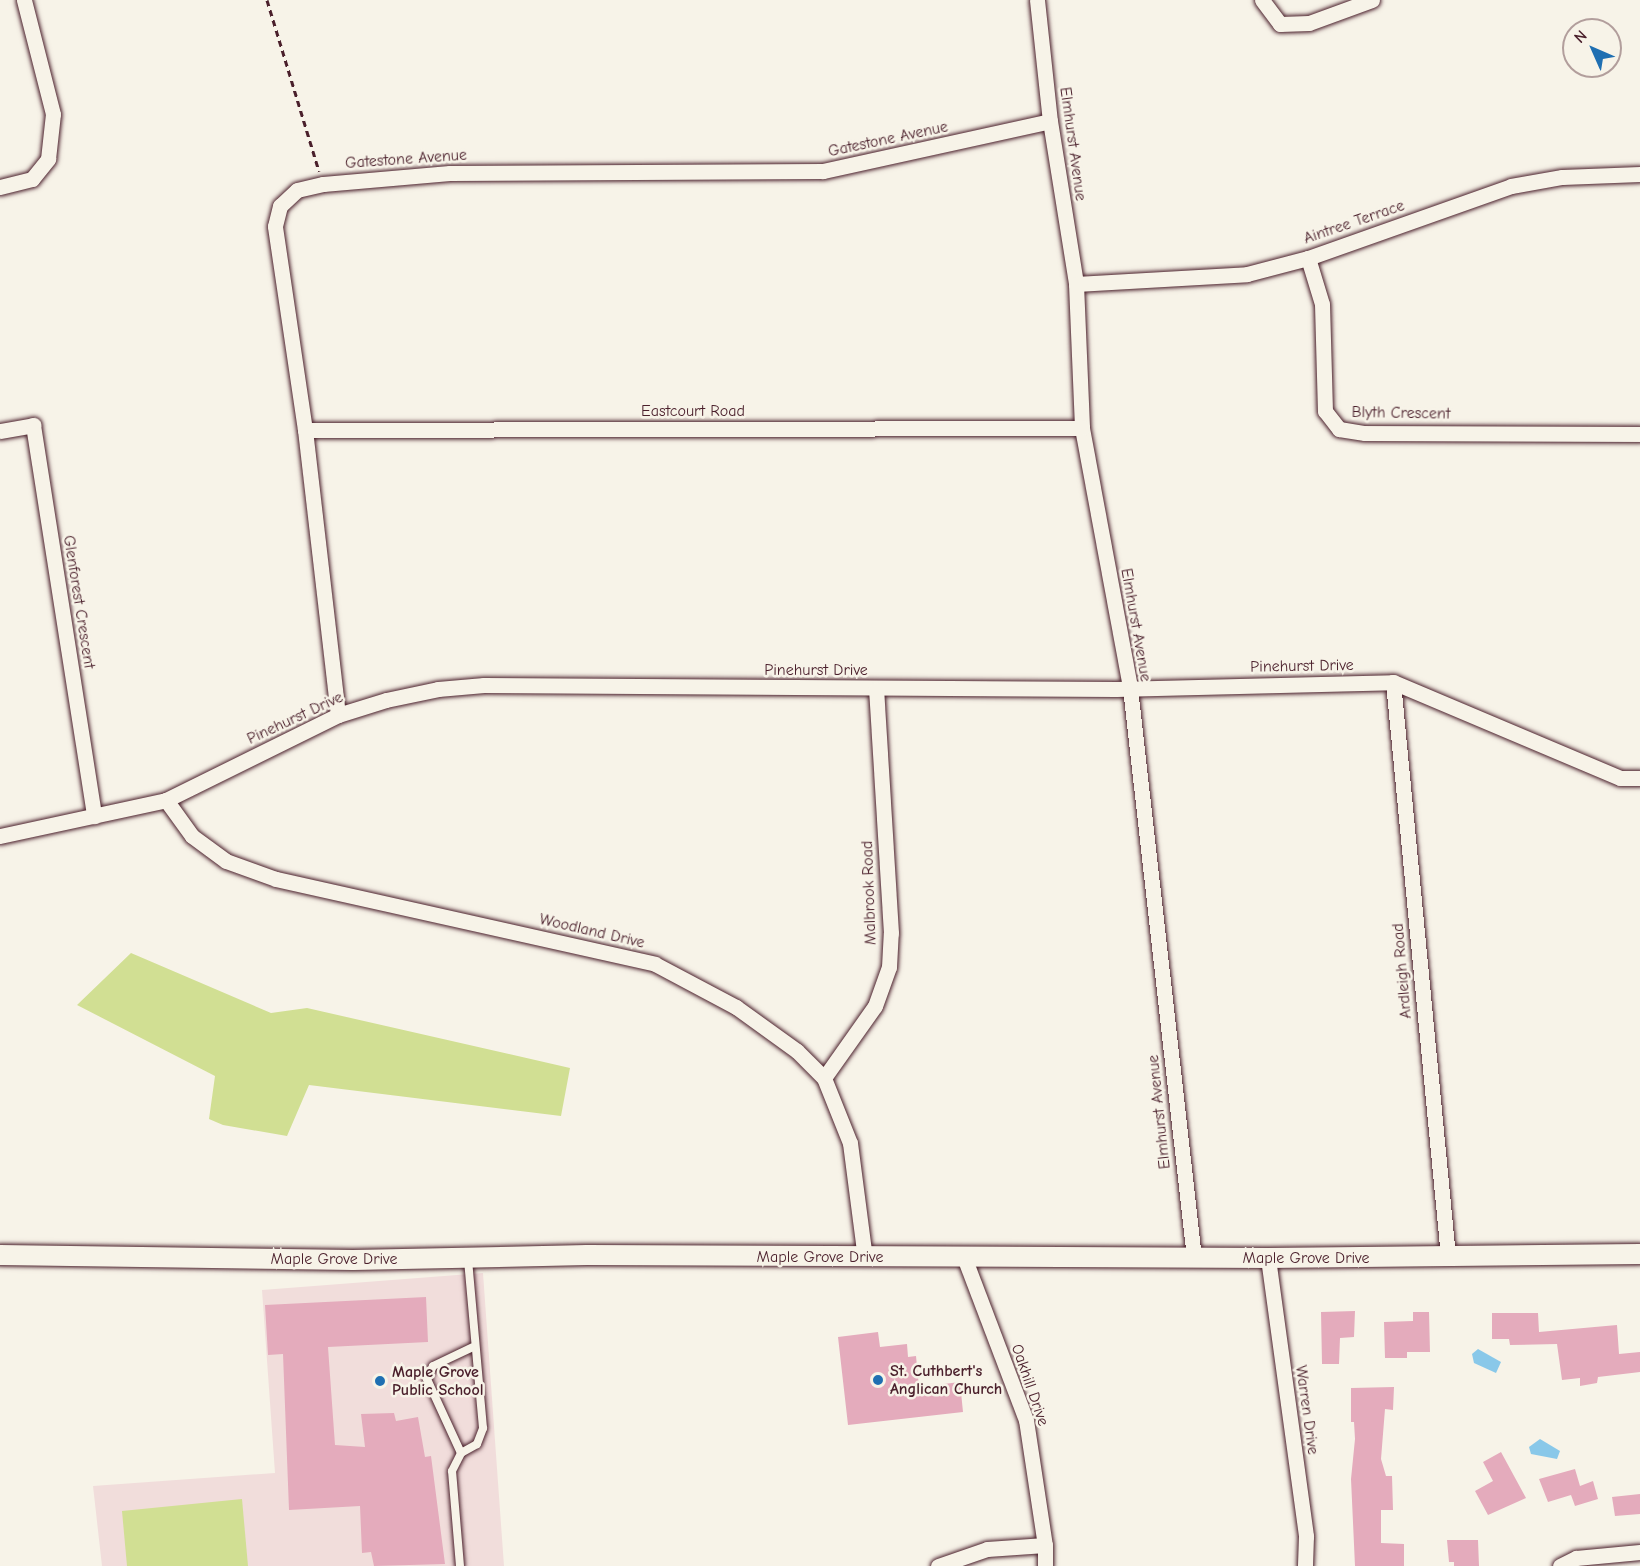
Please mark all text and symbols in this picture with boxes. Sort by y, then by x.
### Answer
north arrow [1562,18,1622,78]
text: N [1571,27,1591,47]
street label: Elmhurst Avenue [1056,86,1090,202]
street label: Gatestone Avenue [826,117,950,161]
street label: Gatestone Avenue [344,145,468,173]
street label: Aintree Terrace [1301,196,1407,248]
street label: Eastcourt Road [641,401,745,421]
street label: Blyth Crescent [1351,403,1451,423]
street label: Glenforest Crescent [59,534,99,670]
street label: Elmhurst Avenue [1117,567,1155,683]
street label: Pinehurst Drive [1250,655,1354,677]
street label: Pinehurst Drive [764,660,868,680]
street label: Pinehurst Drive [244,687,346,749]
street label: Malbrook Road [858,841,880,945]
street label: Woodland Drive [537,910,647,952]
street label: Ardleigh Road [1388,922,1416,1020]
street label: Elmhurst Avenue [1143,1054,1175,1170]
street label: Maple Grove Drive [756,1247,884,1267]
street label: Maple Grove Drive [1242,1248,1370,1268]
street label: Maple Grove Drive [270,1249,398,1269]
street label: Oakhill Drive [1007,1342,1053,1428]
place label: St. Cuthbert's Anglican Church [890,1361,1002,1399]
place label: Maple Grove Public School [392,1362,483,1400]
street label: Warren Drive [1291,1364,1323,1456]
marker: St. Cuthbert's Anglican Church [871,1373,885,1387]
marker: Maple Grove Public School [373,1374,387,1388]

